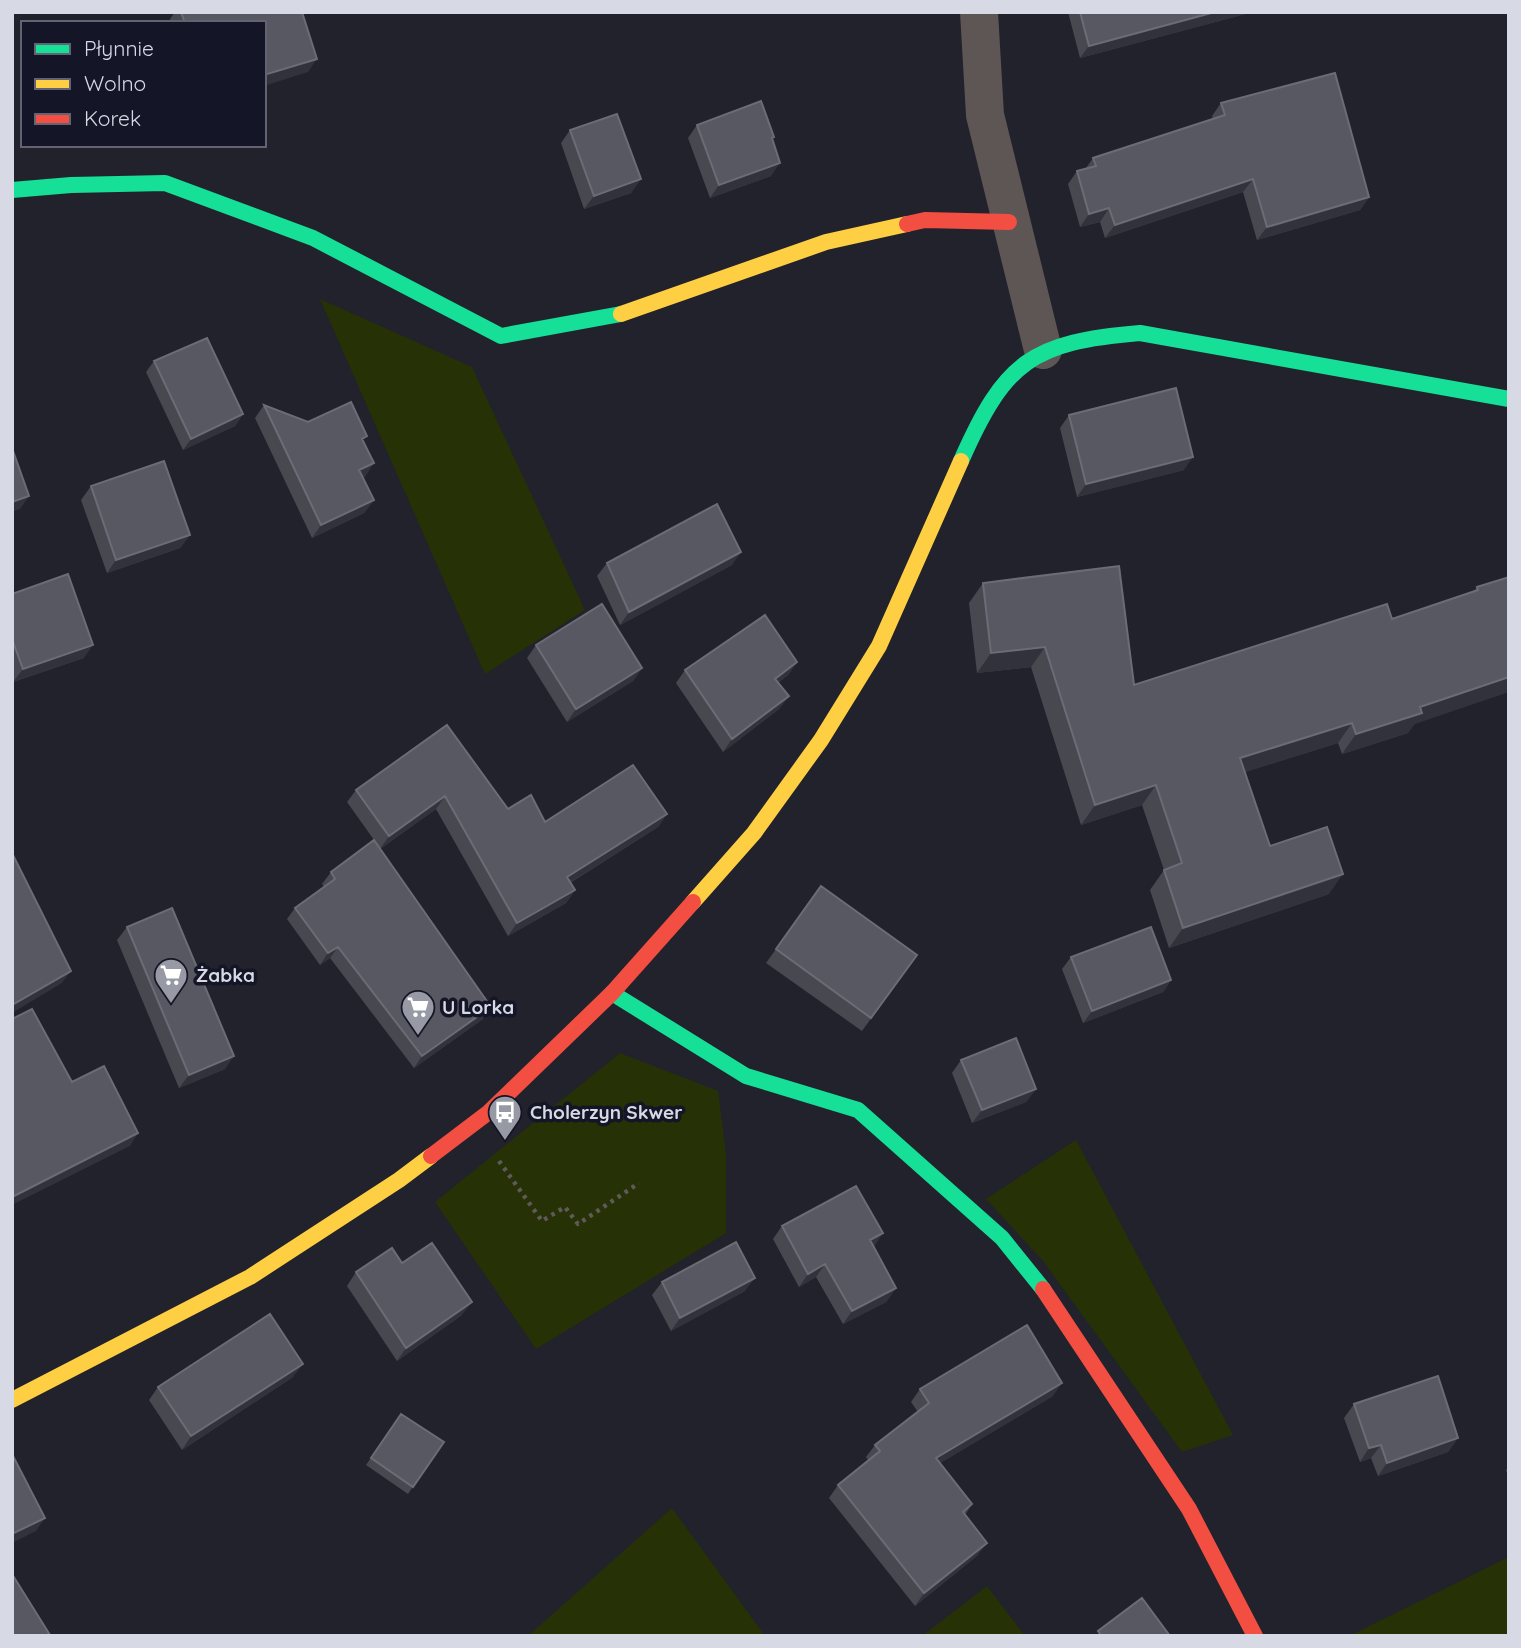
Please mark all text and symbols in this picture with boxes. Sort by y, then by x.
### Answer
legend [21,21,266,147]
text: Płynnie [84,35,154,61]
text: Wolno [84,70,146,96]
text: Korek [84,105,141,131]
supermarket icon: Żabka [152,956,190,1005]
place label: Żabka [196,963,255,987]
supermarket icon: U Lorka [399,988,437,1037]
place label: U Lorka [442,995,514,1019]
bus stop icon: Cholerzyn Skwer [486,1093,524,1142]
place label: Cholerzyn Skwer [530,1100,683,1124]

